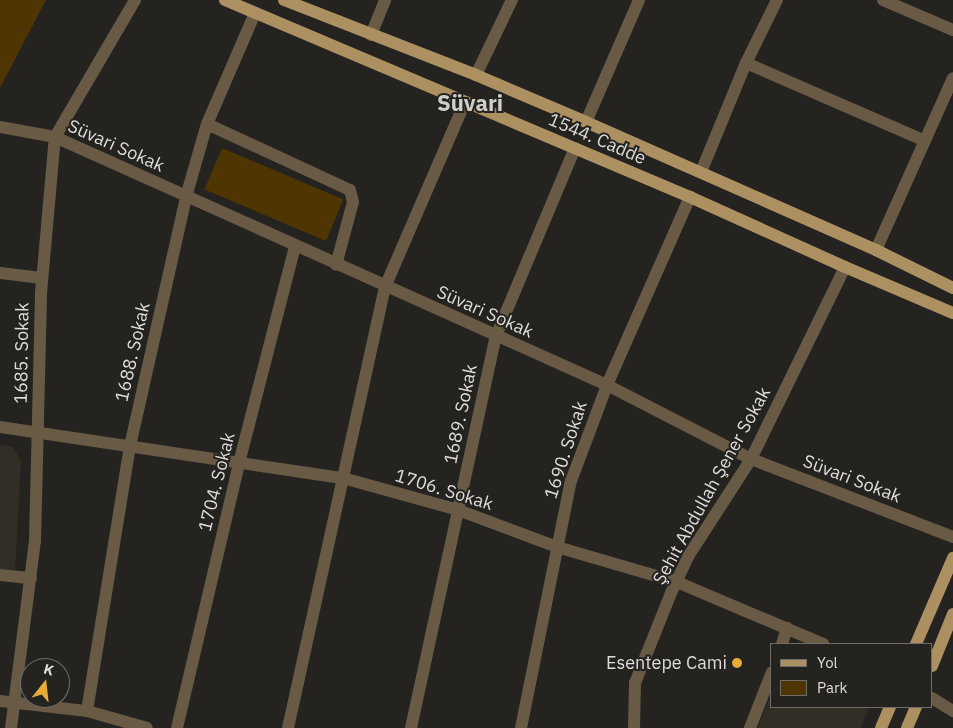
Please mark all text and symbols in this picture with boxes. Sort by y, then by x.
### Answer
district label: Süvari [437,90,503,116]
street label: 1544. Cadde [545,109,649,169]
street label: Süvari Sokak [64,115,168,177]
street label: Süvari Sokak [433,281,537,343]
street label: 1688. Sokak [111,300,155,404]
street label: 1685. Sokak [10,302,34,404]
street label: 1689. Sokak [440,362,482,466]
street label: Şehit Abdullah Şener Sokak [649,384,775,588]
street label: 1690. Sokak [540,398,592,502]
street label: 1704. Sokak [194,430,240,534]
street label: Süvari Sokak [800,450,904,508]
street label: 1706. Sokak [392,465,496,515]
legend [770,643,933,708]
place label: Esentepe Cami [606,652,727,674]
text: Yol [817,653,838,672]
marker: Esentepe Cami [731,657,743,669]
north arrow [20,658,70,708]
text: K [42,660,56,680]
text: Park [817,678,847,697]

